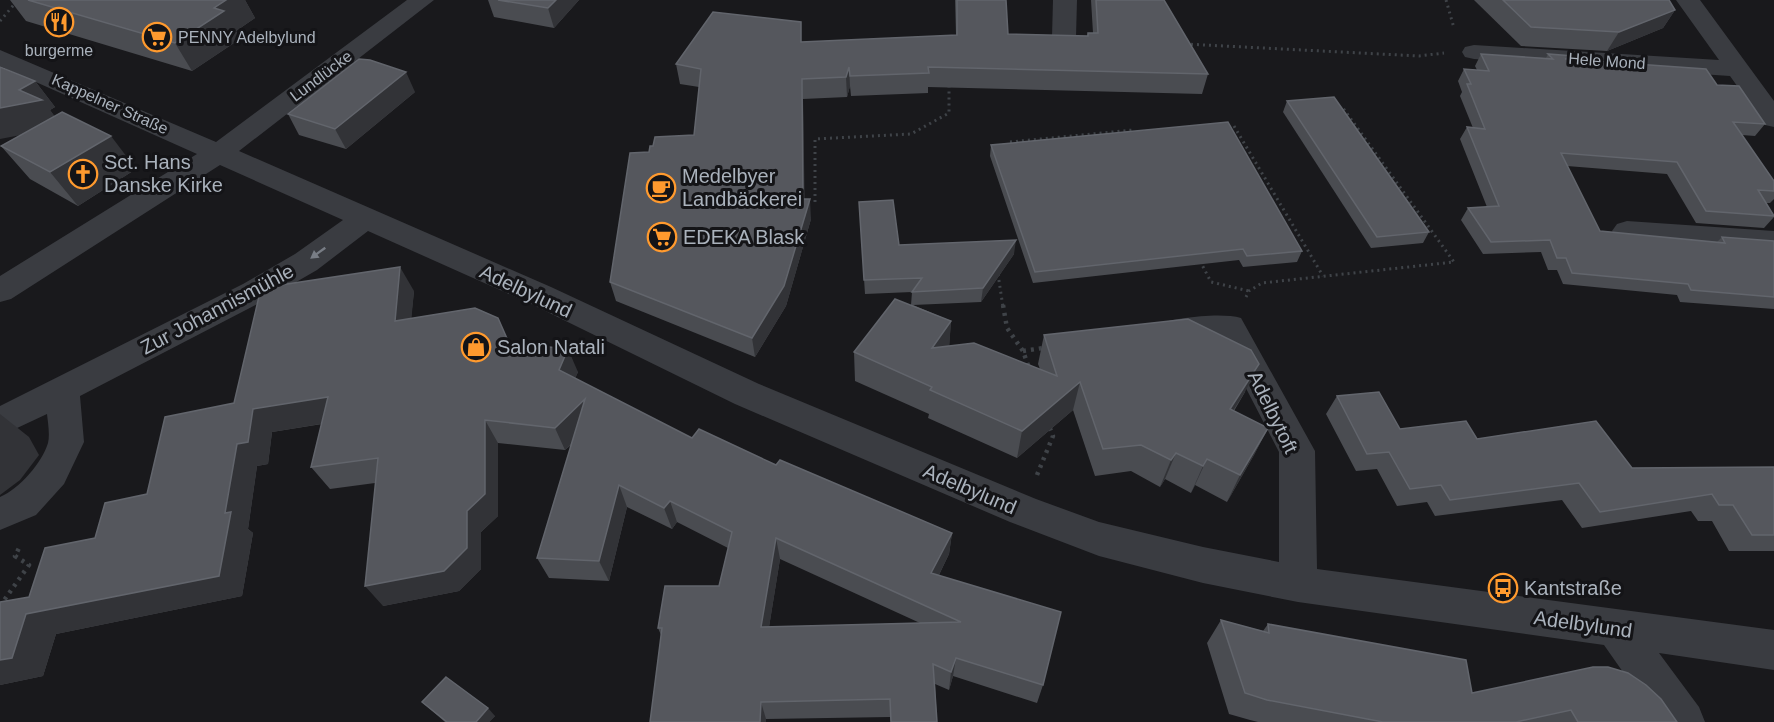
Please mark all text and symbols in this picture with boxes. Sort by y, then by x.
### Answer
restaurant icon: burgerme [43,6,75,38]
supermarket icon: PENNY Adelbylund [141,21,173,53]
place label: PENNY Adelbylund [178,29,316,46]
place label: burgerme [25,42,93,59]
street label: Lundlücke [287,47,355,105]
street label: Hele Mond [1568,50,1646,72]
street label: Kappelner Straße [49,71,171,137]
place label: Sct. Hans Danske Kirke [104,151,223,196]
church icon: Sct. Hans Danske Kirke [67,158,99,190]
place label: Medelbyer Landbäckerei [682,165,802,210]
cafe icon: Medelbyer Landbäckerei [645,172,677,204]
supermarket icon: EDEKA Blask [646,221,678,253]
place label: EDEKA Blask [683,226,805,248]
one-way arrow [311,246,326,258]
street label: Zur Johannismühle [137,259,297,359]
street label: Adelbylund [477,260,575,322]
shop icon: Salon Natali [460,331,492,363]
place label: Salon Natali [497,336,605,358]
street label: Adelbytoft [1244,367,1303,457]
street label: Adelbylund [920,460,1020,518]
bus stop icon: Kantstraße [1487,572,1519,604]
place label: Kantstraße [1524,577,1622,599]
street label: Adelbylund [1532,606,1634,642]

